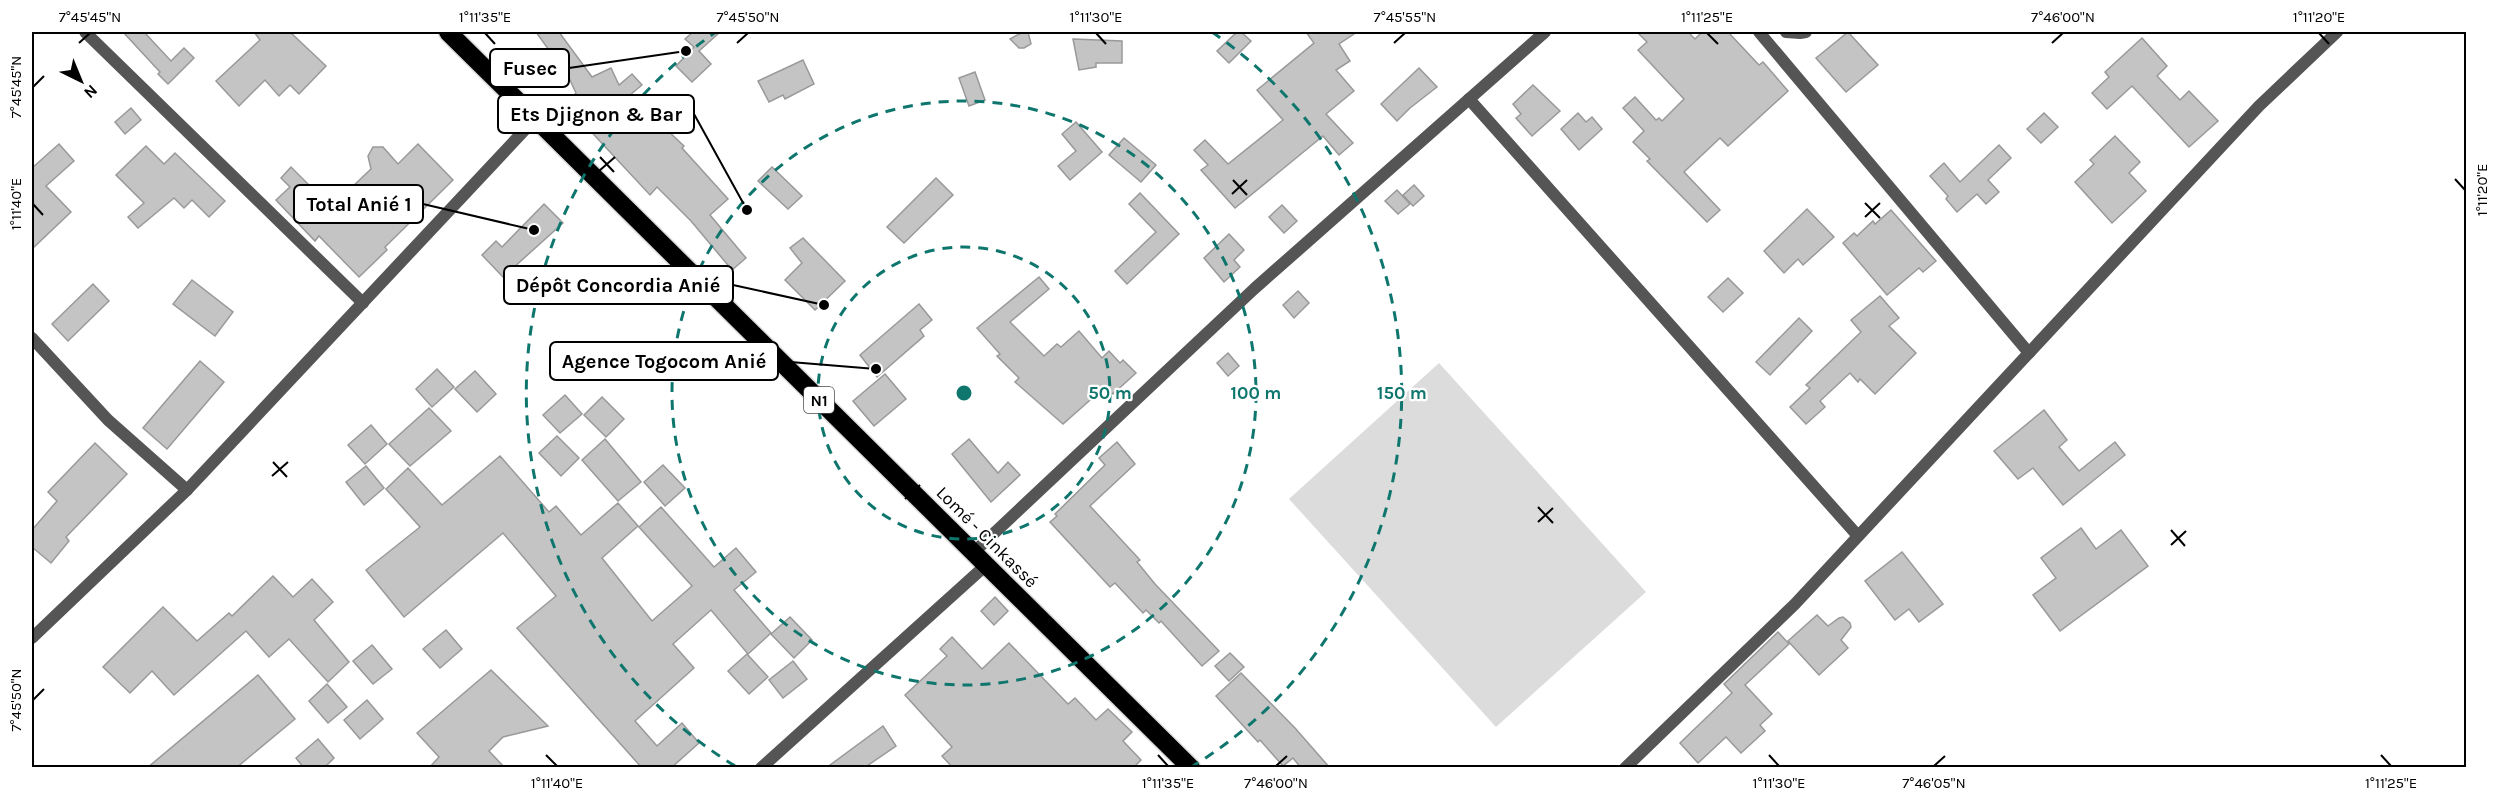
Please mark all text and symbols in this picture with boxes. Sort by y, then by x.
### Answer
text: 7°45'45"N [59,8,121,26]
text: 1°11'35"E [459,8,511,26]
text: 7°45'50"N [716,8,780,26]
text: 1°11'30"E [1070,8,1122,26]
text: 7°45'55"N [1374,8,1436,26]
text: 1°11'25"E [1681,8,1733,26]
text: 7°46'00"N [2031,8,2095,26]
text: 1°11'20"E [2293,8,2345,26]
callout: Fusec [490,49,569,87]
north arrow [51,51,111,111]
text: 7°45'45"N [7,56,25,118]
text: Fusec [503,57,557,80]
text: N [80,81,102,102]
callout: Ets Djignon & Bar [498,95,694,133]
text: Ets Djignon & Bar [510,103,682,126]
text: 1°11'20"E [2473,164,2491,216]
text: 1°11'40"E [7,178,25,230]
callout: Total Anié 1 [294,185,423,223]
text: Total Anié 1 [306,193,412,216]
callout: Dépôt Concordia Anié [504,266,733,304]
text: Dépôt Concordia Anié [516,274,720,297]
callout: Agence Togocom Anié [550,342,778,380]
text: Agence Togocom Anié [562,350,766,373]
text: 50 m [1088,382,1132,404]
text: 100 m [1231,382,1281,404]
text: 150 m [1377,382,1427,404]
centre of rings [954,383,974,403]
road number: N1 [804,387,834,413]
street label: Lomé - Cinkassé [932,482,1042,592]
text: 7°45'50"N [7,668,25,732]
text: 1°11'40"E [531,774,583,792]
text: 1°11'35"E [1142,774,1194,792]
text: 7°46'00"N [1244,774,1308,792]
text: 1°11'30"E [1753,774,1805,792]
text: 7°46'05"N [1902,774,1966,792]
text: 1°11'25"E [2365,774,2417,792]

